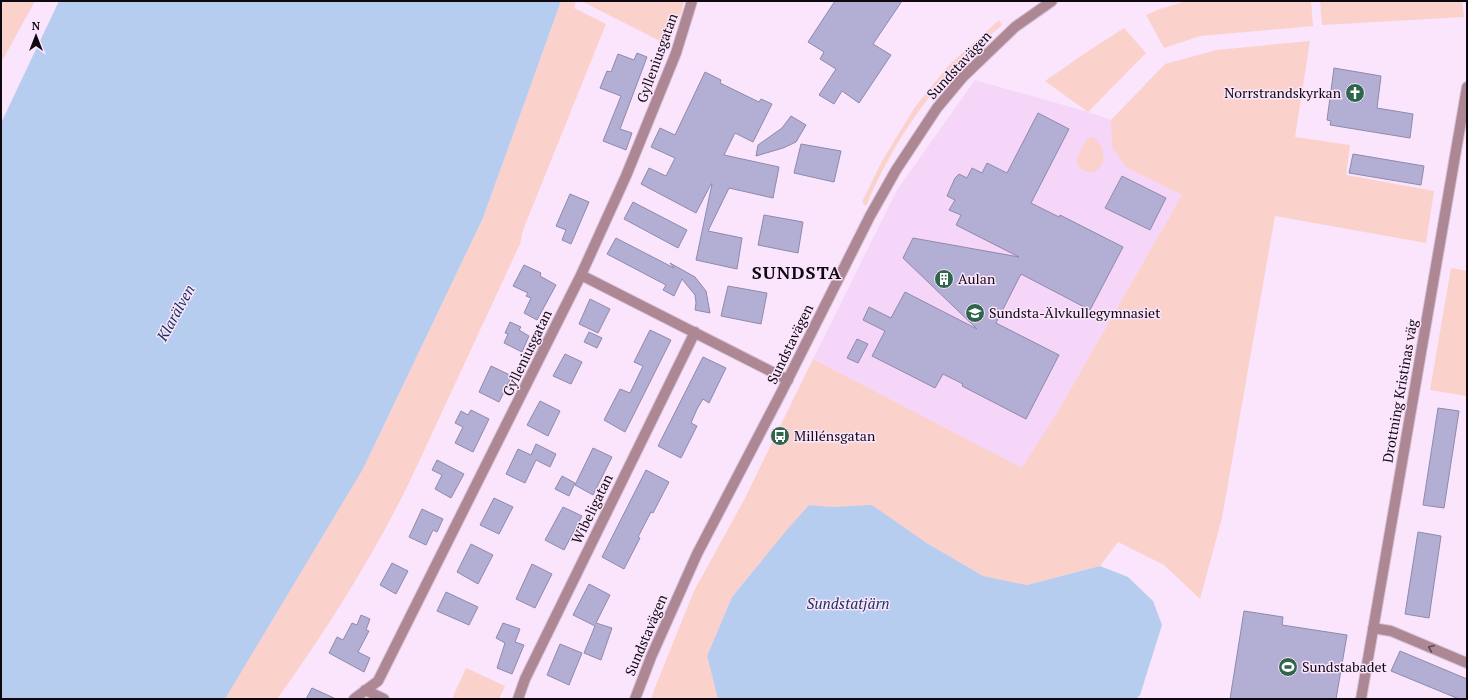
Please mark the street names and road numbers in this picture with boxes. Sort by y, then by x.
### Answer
street label: Gylleniusgatan [632,10,682,105]
street label: Sundstavägen [922,26,996,103]
street label: Sundstavägen [762,300,817,387]
street label: Gylleniusgatan [497,306,556,399]
street label: Drottning Kristinas väg [1378,317,1422,464]
street label: Wibeligatan [566,470,617,547]
street label: Sundstavägen [620,590,672,678]

